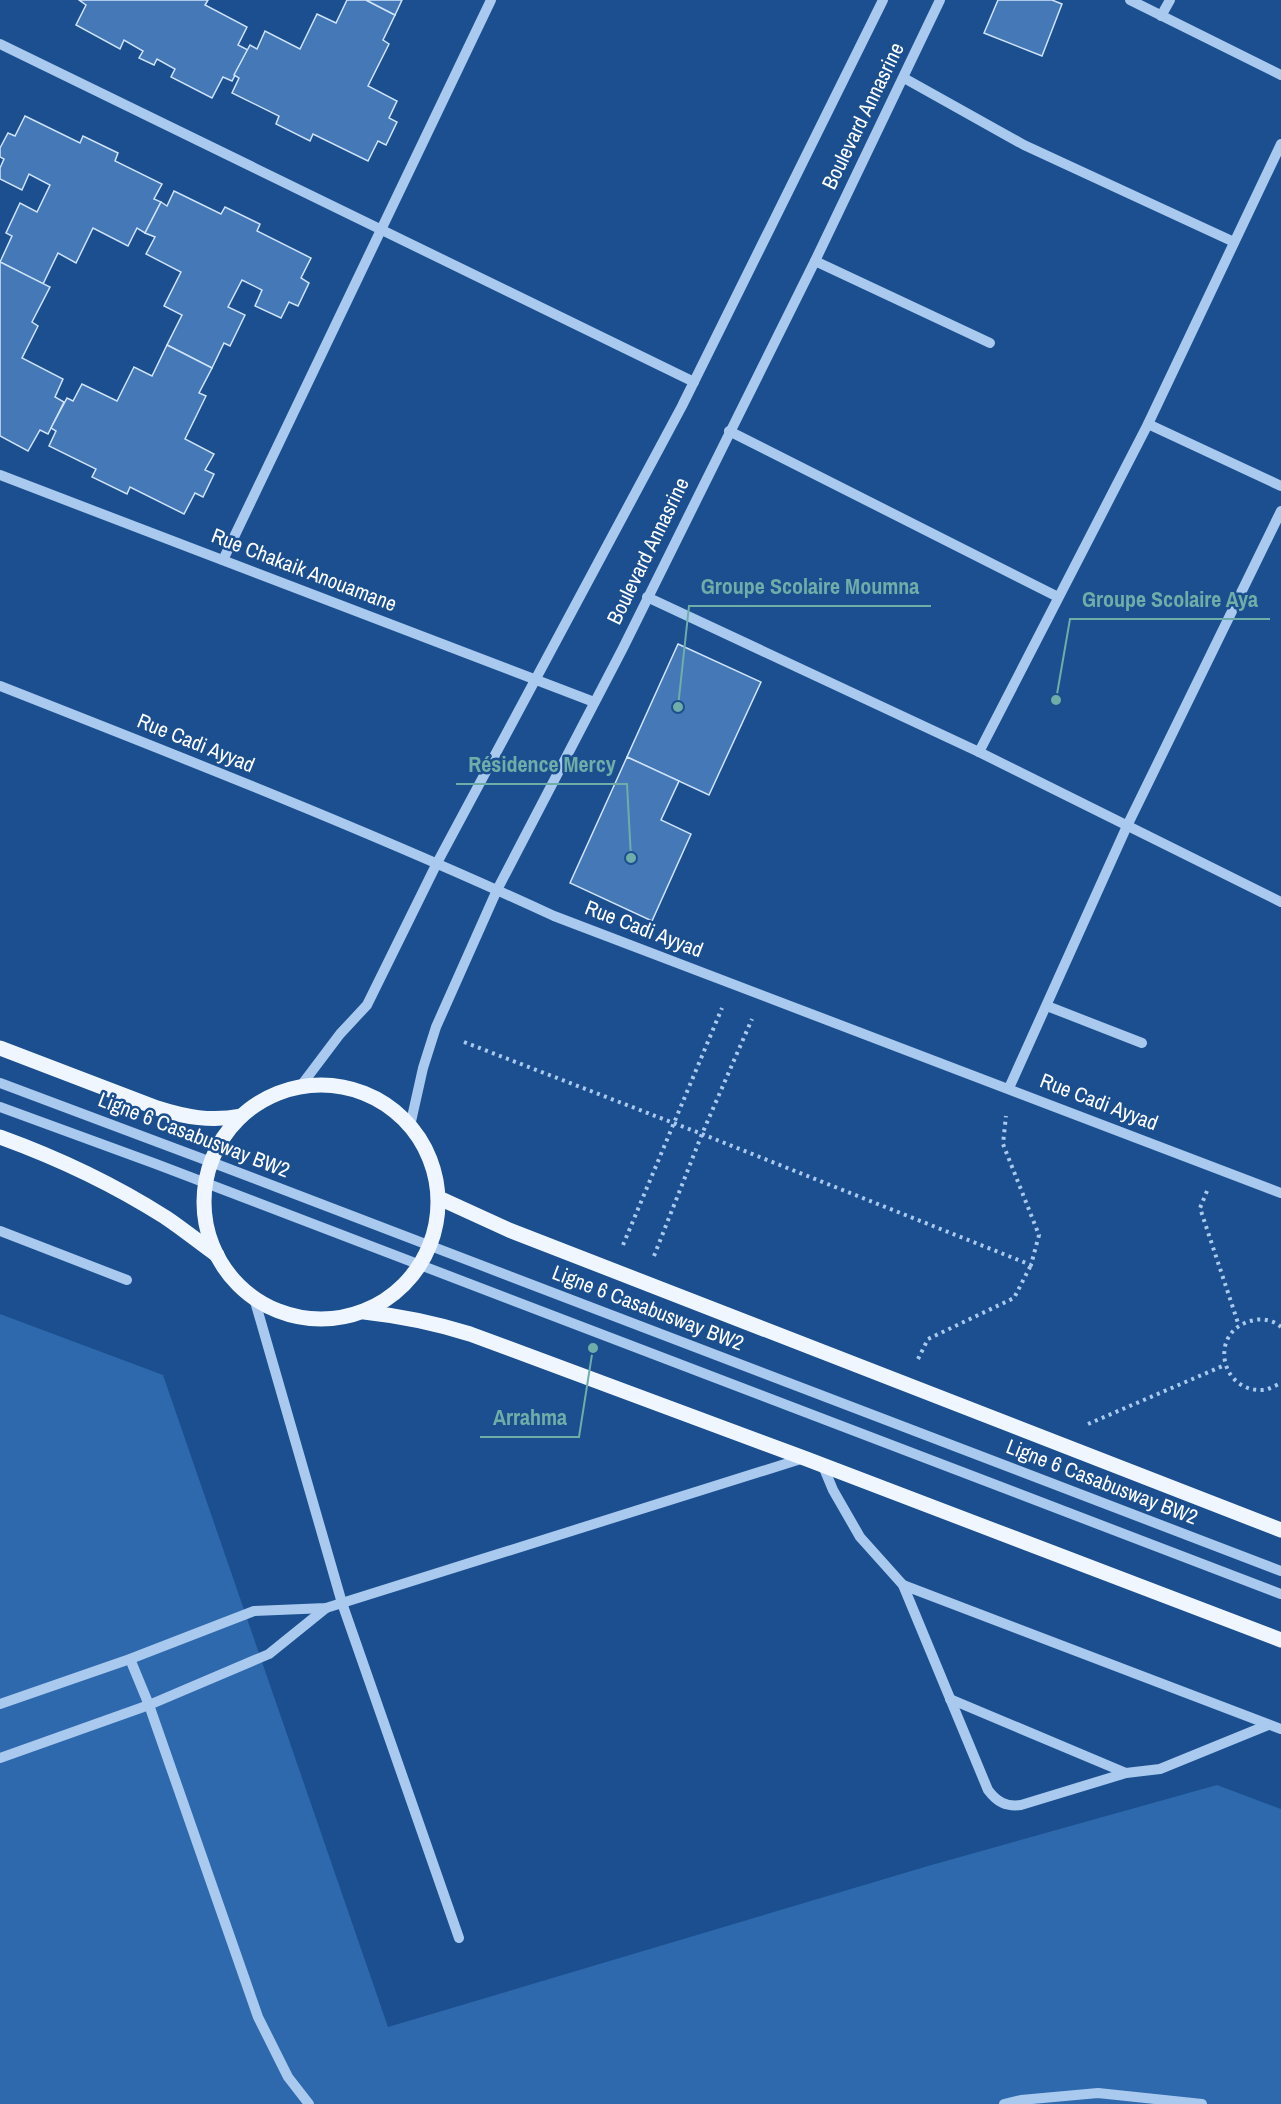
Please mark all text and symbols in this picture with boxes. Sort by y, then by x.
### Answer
street label: Boulevard Annasrine [814,38,911,194]
street label: Boulevard Annasrine [599,473,696,629]
street label: Rue Chakaik Anouamane [207,521,401,618]
callout: Groupe Scolaire Moumna [689,566,931,606]
text: Groupe Scolaire Moumna [701,571,919,601]
callout: Groupe Scolaire Aya [1070,579,1270,619]
text: Groupe Scolaire Aya [1082,584,1258,614]
street label: Rue Cadi Ayyad [133,706,259,779]
callout: Résidence Mercy [456,744,627,784]
text: Résidence Mercy [468,749,616,779]
street label: Rue Cadi Ayyad [581,893,707,964]
street label: Rue Cadi Ayyad [1036,1066,1162,1137]
street label: Ligne 6 Casabusway BW2 [94,1085,294,1184]
street label: Ligne 6 Casabusway BW2 [548,1258,748,1357]
callout: Arrahma [480,1397,579,1437]
text: Arrahma [493,1402,567,1432]
street label: Ligne 6 Casabusway BW2 [1002,1432,1202,1531]

